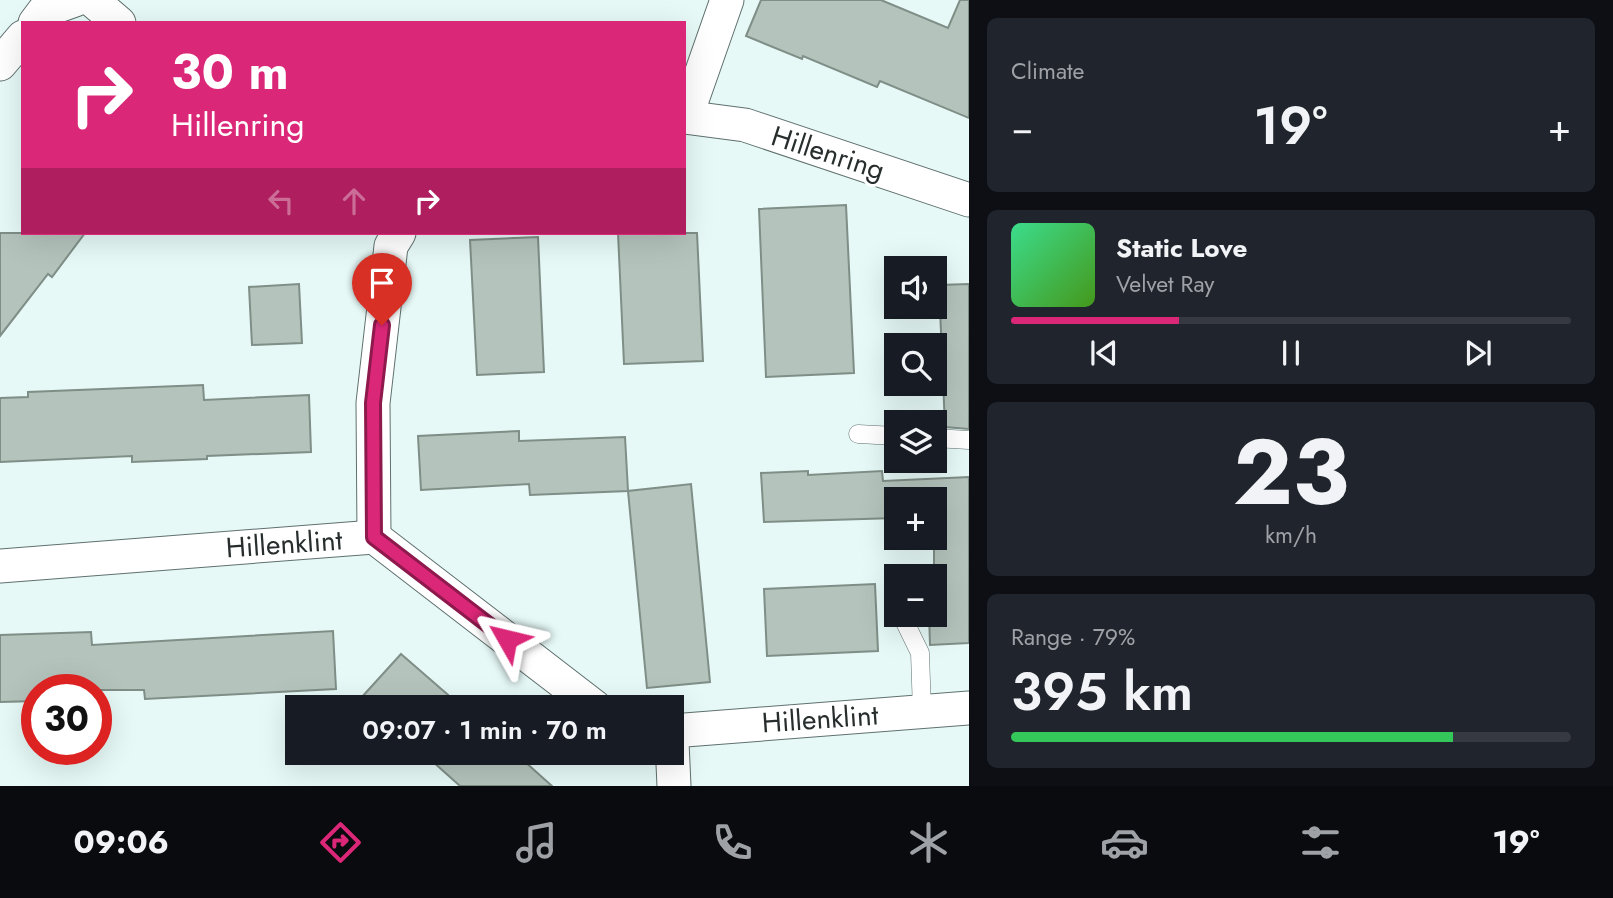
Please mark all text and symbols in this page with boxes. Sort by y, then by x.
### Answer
text: 30 m [171,37,289,107]
icon: right [56,49,147,140]
text: Climate [1011,54,1084,88]
text: 19° [1254,88,1328,164]
text: − [1011,100,1033,155]
text: + [1548,100,1571,155]
text: Hillenring [171,102,305,148]
street label: Hillenring [766,115,890,191]
icon: left [262,182,300,220]
icon: ahead [335,182,373,220]
icon: right [408,182,446,220]
text: Static Love [1116,229,1248,267]
pin [352,253,412,325]
map controls [884,256,947,627]
button: sound [884,256,947,319]
icon: arrive [363,264,401,302]
text: Velvet Ray [1116,267,1214,301]
button: search [884,333,947,396]
icon: previous [1085,334,1123,372]
icon: pause [1272,334,1310,372]
icon: next [1459,334,1497,372]
text: 23 [1233,407,1349,538]
button: layers [884,410,947,473]
button: + [884,487,947,550]
text: km/h [1265,518,1317,552]
street label: Hillenklint [224,519,344,569]
button: − [884,564,947,627]
position arrow [470,602,544,676]
text: Range · 79% [1011,620,1135,654]
text: 395 km [1011,654,1193,730]
speed limit sign: 30 [21,674,112,765]
street label: Hillenklint [760,694,880,744]
text: 09:07 · 1 min · 70 m [362,711,607,749]
icon: directions [316,818,365,867]
icon: music [512,818,561,867]
icon: phone [708,818,757,867]
icon: climate [904,818,953,867]
icon: car [1100,818,1149,867]
icon: filters [1296,818,1345,867]
text: 09:06 [74,819,169,865]
text: 19° [1492,819,1539,865]

